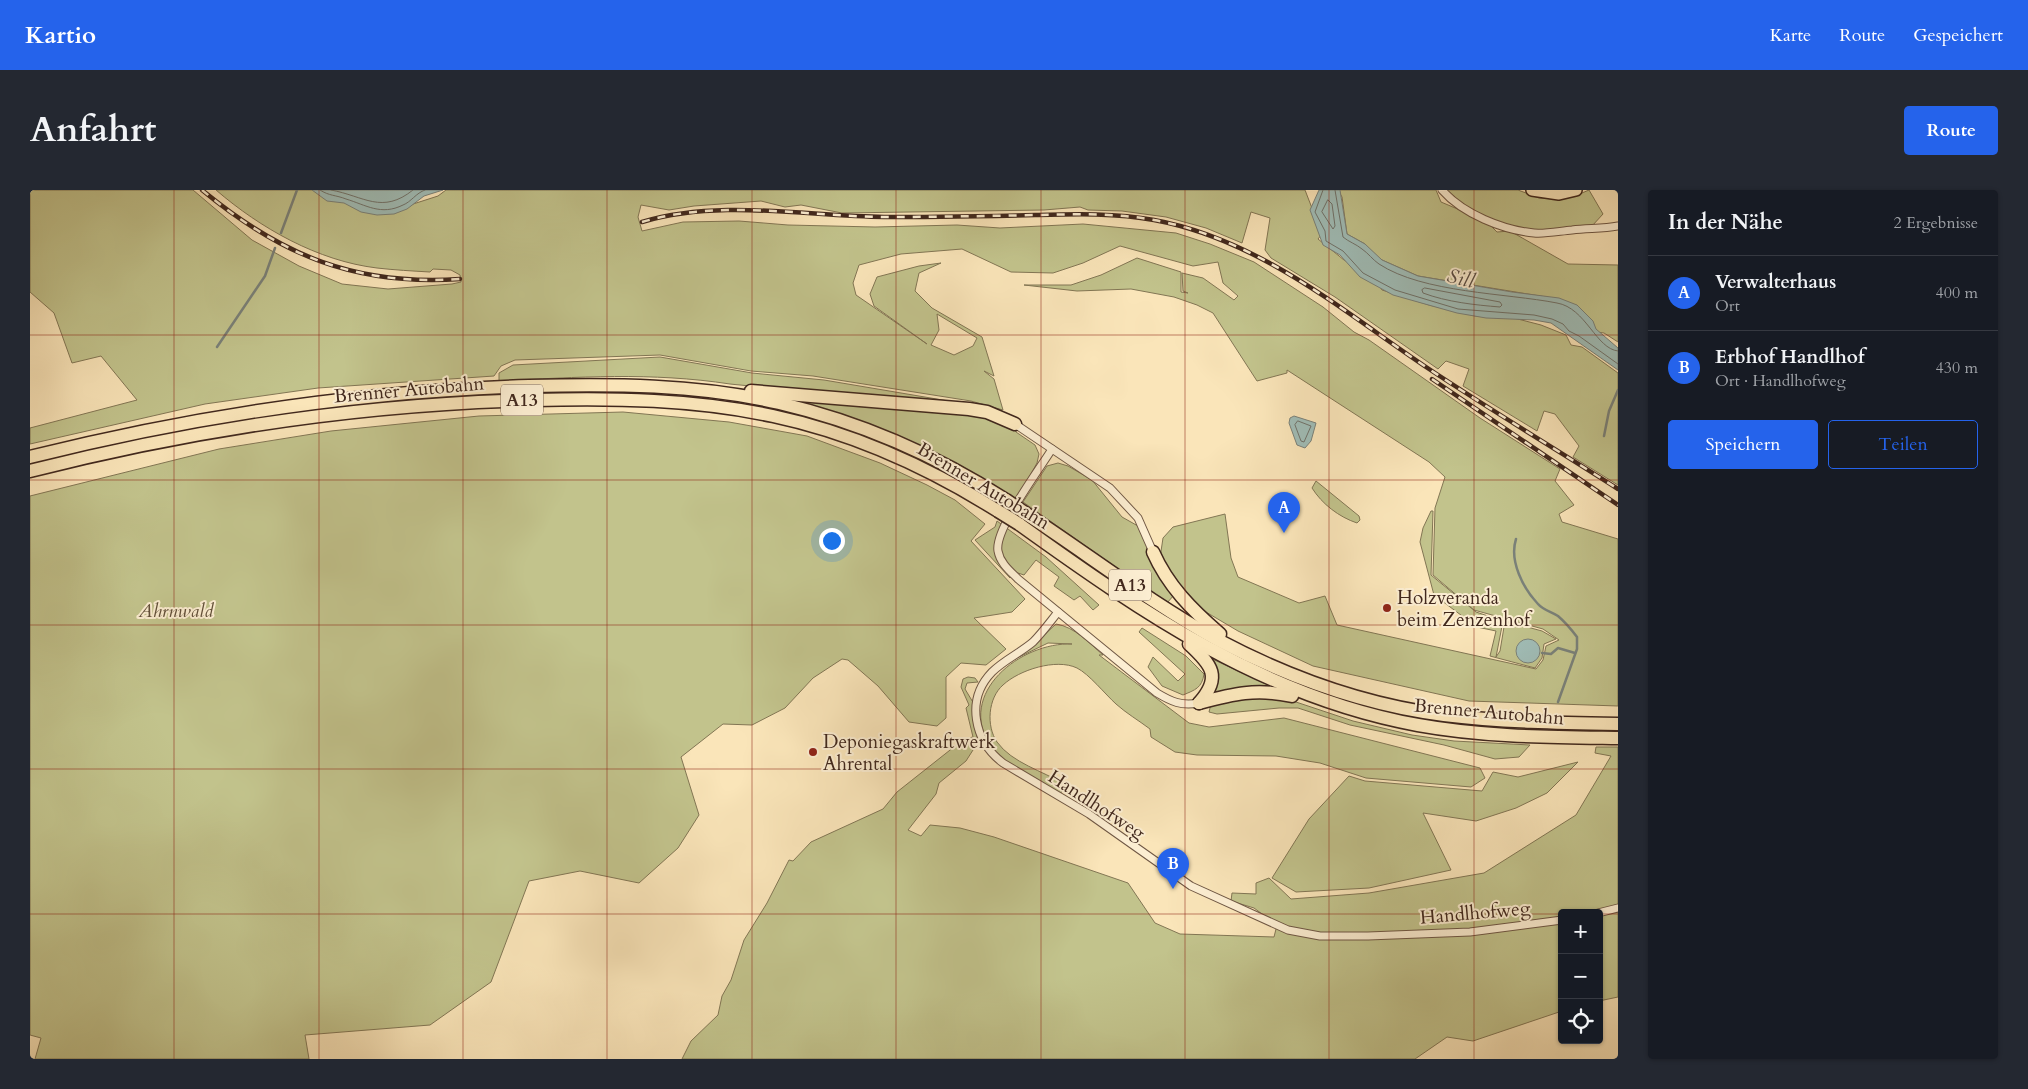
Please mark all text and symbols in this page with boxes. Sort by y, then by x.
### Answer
text: Kartio [25,19,96,52]
text: Karte [1770,23,1811,48]
text: Route [1839,23,1885,48]
text: Gespeichert [1913,23,2003,48]
text: Anfahrt [30,106,156,154]
button: Route [1904,106,1998,155]
text: In der Nähe [1668,208,1783,237]
text: 2 Ergebnisse [1893,212,1978,234]
water label: Sill [1444,262,1478,295]
text: Verwalterhaus [1715,269,1836,295]
text: A [1678,282,1690,304]
text: 400 m [1936,282,1978,304]
text: Ort [1715,295,1740,317]
text: Erbhof Handlhof [1715,344,1864,370]
text: B [1678,357,1690,379]
text: 430 m [1936,357,1978,379]
street label: Brenner Autobahn [333,370,485,410]
text: Ort · Handlhofweg [1715,370,1846,392]
road number: A13 [501,384,543,416]
button: Speichern [1668,420,1818,469]
button: Teilen [1828,420,1978,469]
street label: Brenner Autobahn [912,436,1055,536]
pin: A [1268,492,1300,533]
your location [819,528,845,554]
road number: A13 [1109,570,1151,600]
place label: Holzveranda beim Zenzenhof [1397,585,1533,633]
park label: Ahrnwald [138,598,214,624]
marker: Holzveranda beim Zenzenhof [1381,602,1393,614]
street label: Brenner Autobahn [1413,692,1565,732]
place label: Deponiegaskraftwerk Ahrental [823,729,996,777]
marker: Deponiegaskraftwerk Ahrental [807,746,819,758]
street label: Handlhofweg [1043,764,1150,846]
pin: B [1157,848,1189,889]
street label: Handlhofweg [1419,895,1532,931]
map controls [1558,909,1603,1044]
button: + [1558,909,1603,954]
button: − [1558,954,1603,999]
button: locate [1558,999,1603,1044]

